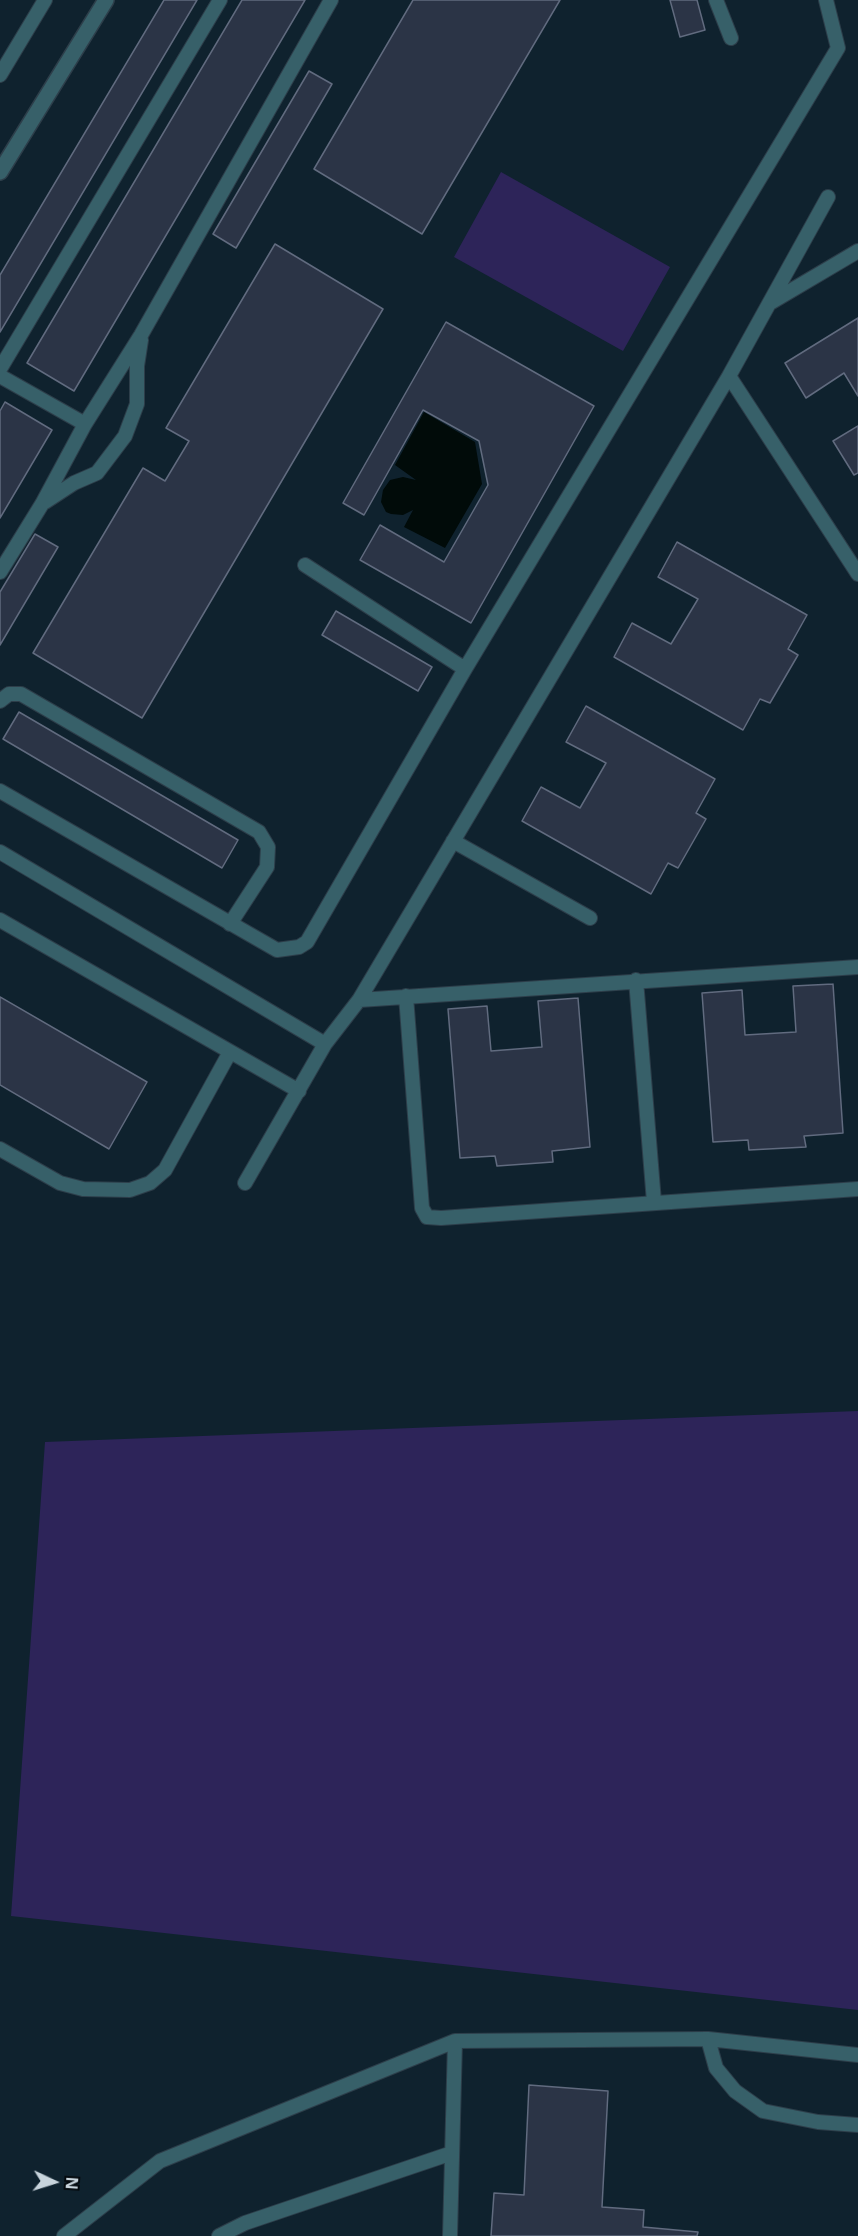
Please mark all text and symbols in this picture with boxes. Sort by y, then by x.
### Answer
north arrow [24,2152,84,2212]
text: N [61,2176,83,2191]

